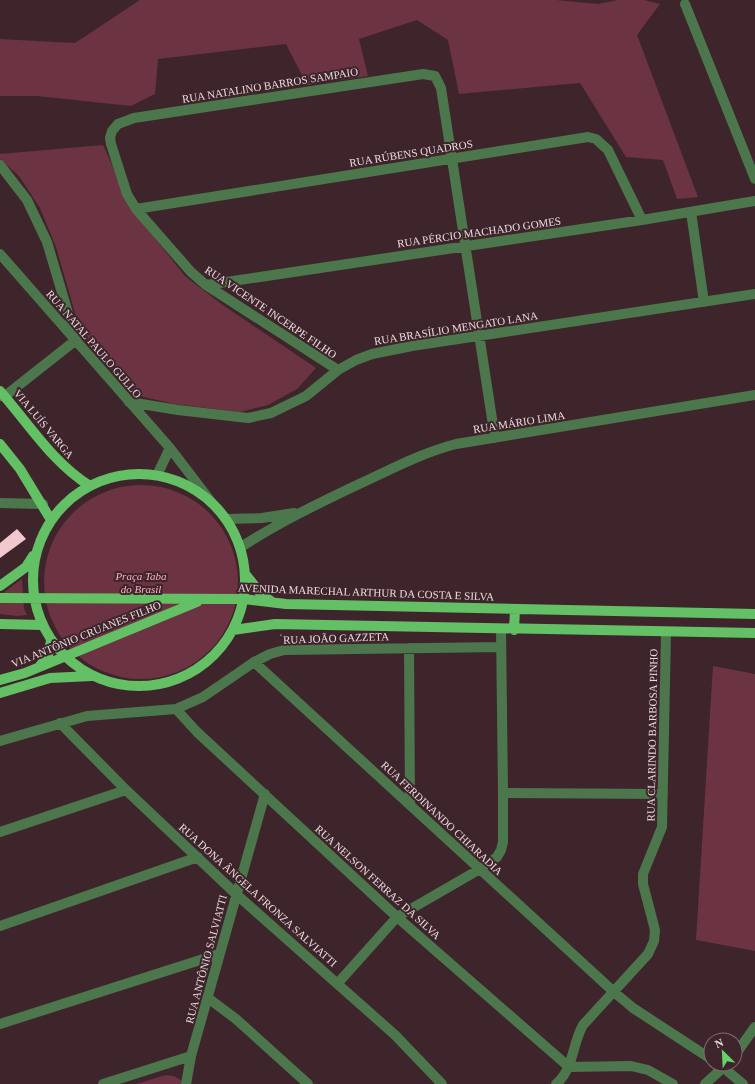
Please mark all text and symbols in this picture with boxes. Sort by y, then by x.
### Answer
street label: RUA NATALINO BARROS SAMPAIO [181,65,359,105]
street label: RUA RÚBENS QUADROS [348,137,474,169]
street label: RUA PÉRCIO MACHADO GOMES [396,215,562,249]
street label: RUA VICENTE INCERPE FILHO [203,263,339,361]
street label: RUA NATAL PAULO GULLO [44,288,144,400]
street label: RUA BRASÍLIO MENGATO LANA [373,309,539,347]
street label: VIA LUÍS VARGA [12,387,76,461]
street label: RUA MÁRIO LIMA [472,409,566,435]
park label: Praça Taba do Brasil [114,570,167,595]
street label: AVENIDA MARECHAL ARTHUR DA COSTA E SILVA [238,582,494,602]
street label: VIA ANTÔNIO CRUANES FILHO [9,598,163,670]
street label: RUA JOÃO GAZZETA [283,630,389,646]
street label: RUA CLARINDO BARBOSA PINHO [644,649,660,821]
street label: RUA FERDINANDO CHIARADIA [379,759,505,877]
street label: RUA DONA ÂNGELA FRONZA SALVIATTI [177,821,340,969]
street label: RUA NELSON FERRAZ DA SILVA [313,823,443,942]
street label: RUA ANTÔNIO SALVIATTI [183,893,229,1025]
north arrow [703,1032,743,1072]
text: N [713,1036,725,1050]

